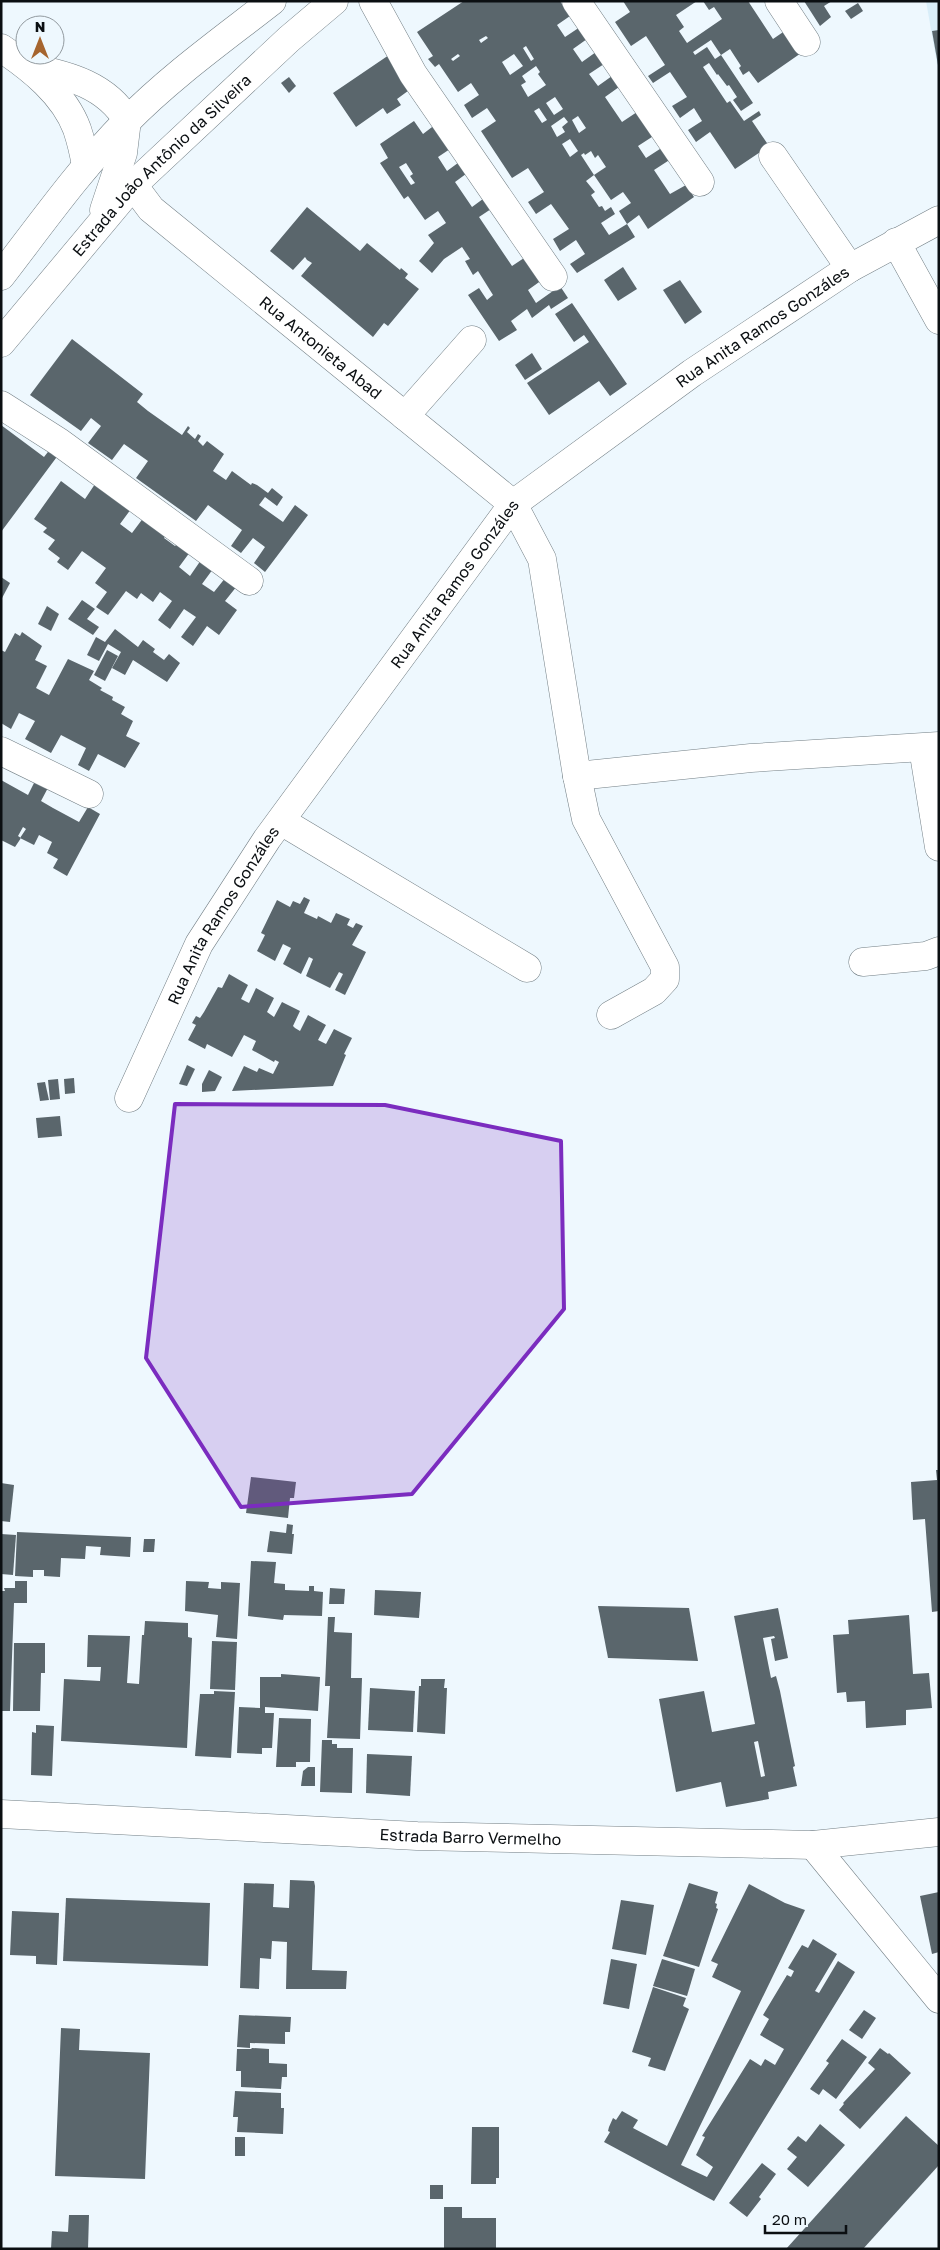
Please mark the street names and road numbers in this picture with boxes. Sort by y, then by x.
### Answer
street label: Estrada João Antônio da Silveira [68,70,255,260]
street label: Rua Anita Ramos Gonzáles [672,261,853,392]
street label: Rua Antonieta Abad [255,292,386,403]
street label: Rua Anita Ramos Gonzáles [386,495,523,672]
street label: Rua Anita Ramos Gonzáles [163,822,283,1008]
street label: Estrada Barro Vermelho [379,1824,561,1849]

